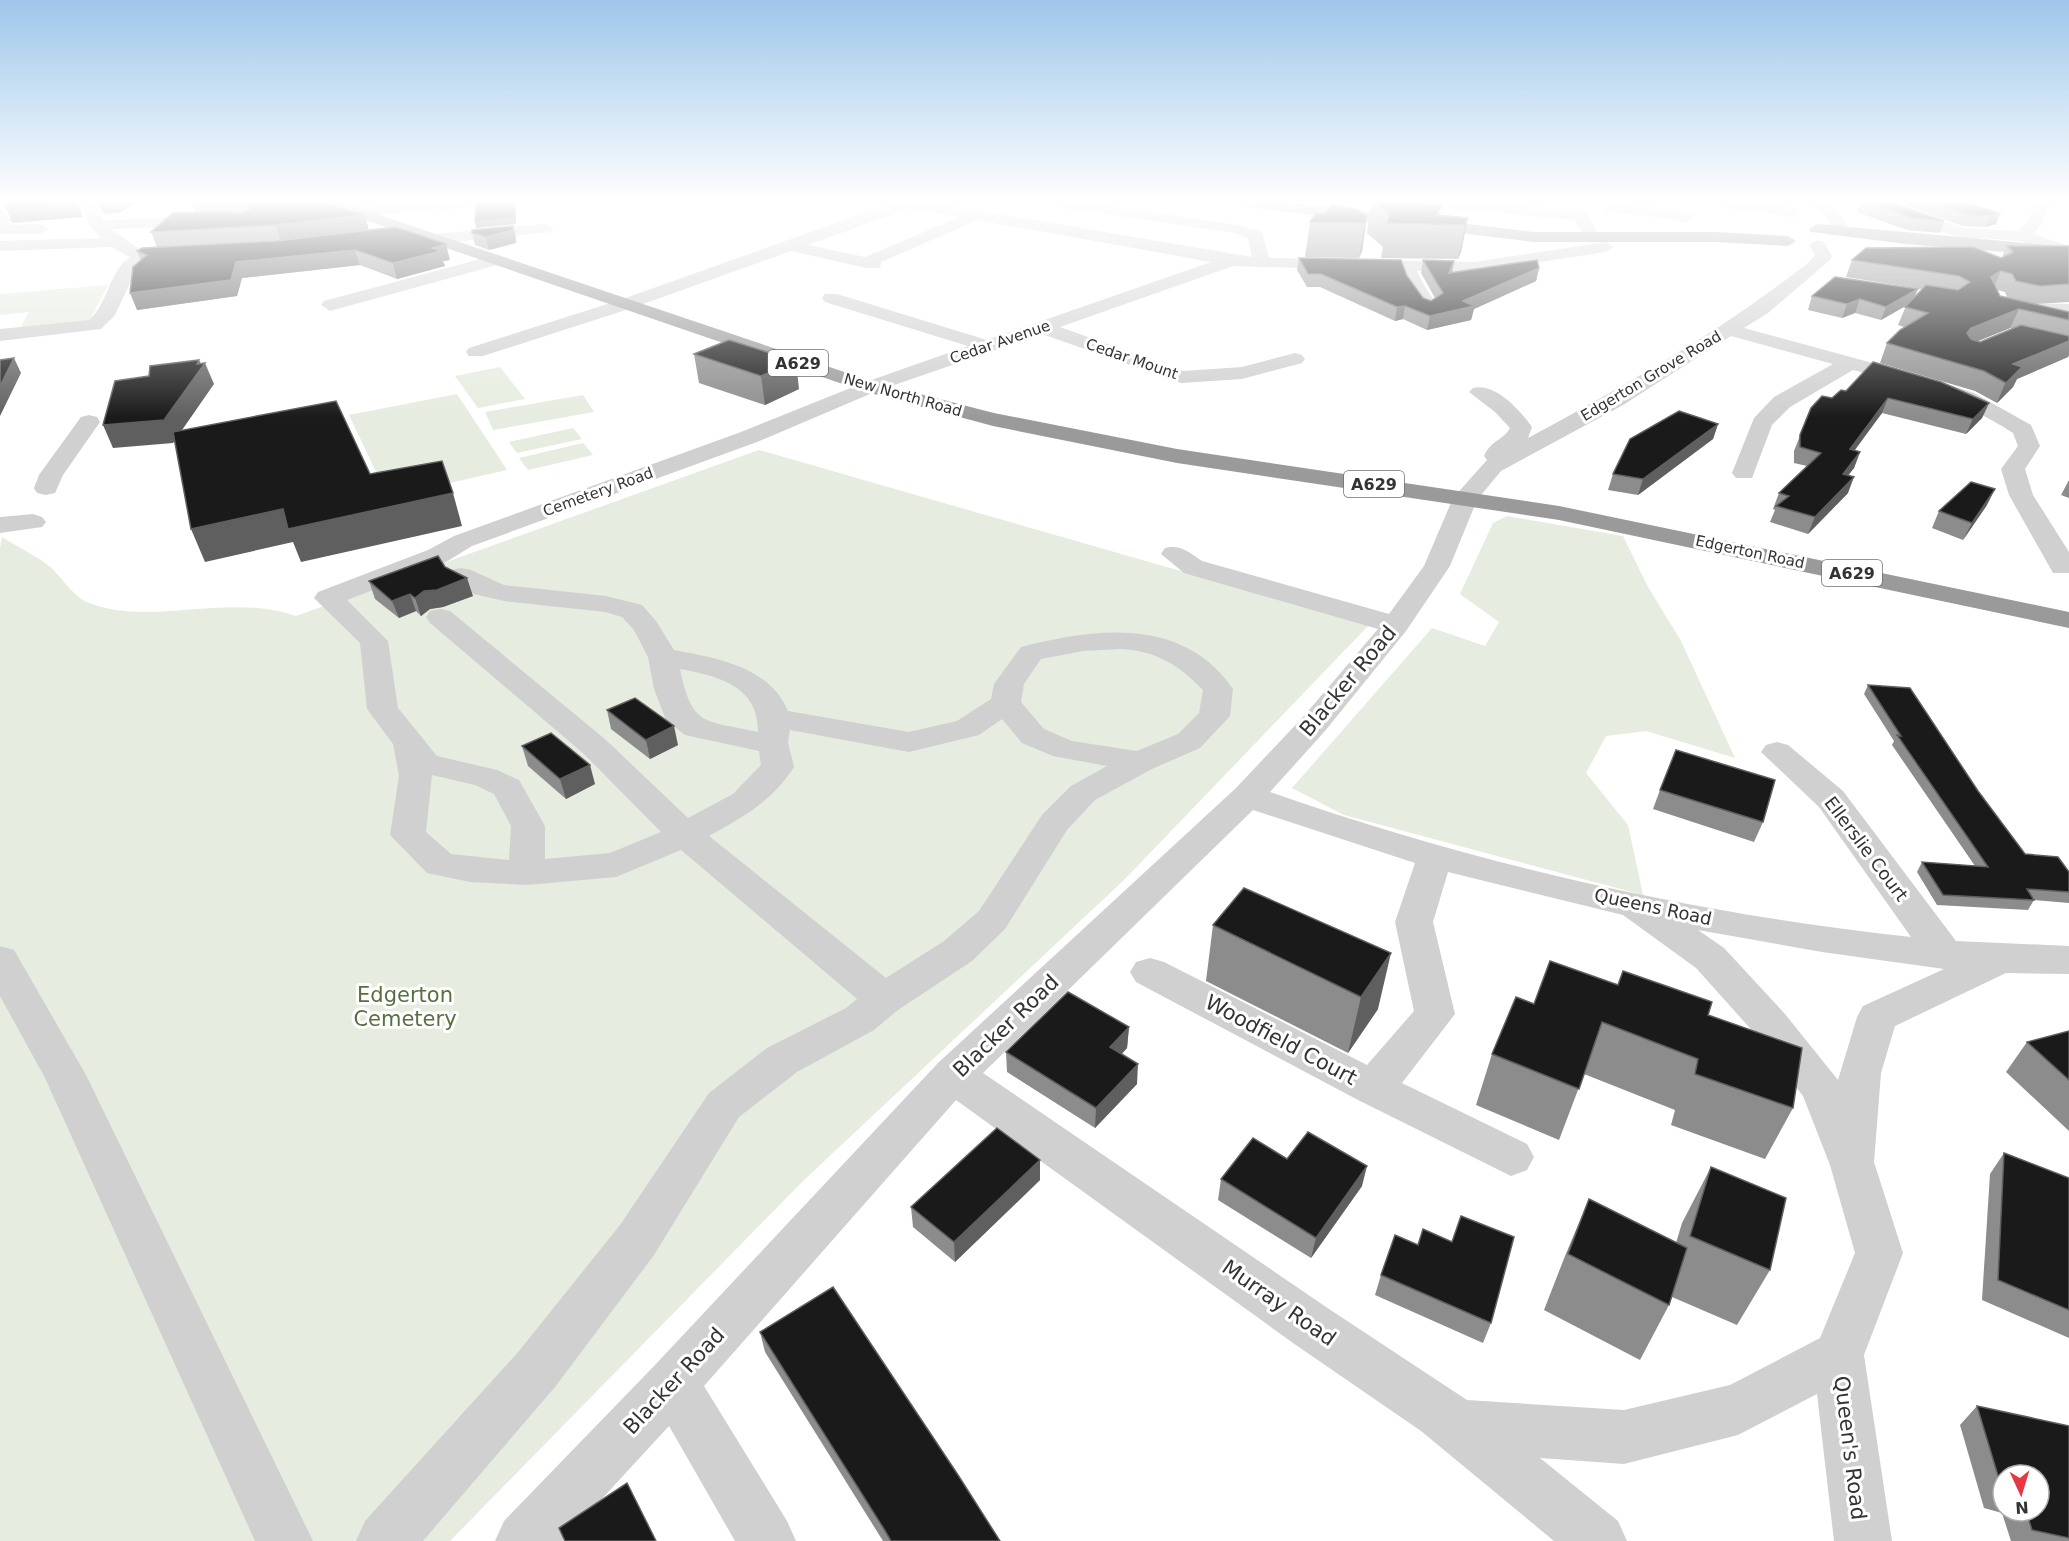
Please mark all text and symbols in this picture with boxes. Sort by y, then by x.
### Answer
street label: Cedar Avenue [947,316,1053,368]
street label: Edgerton Grove Road [1578,327,1724,425]
street label: Cedar Mount [1084,335,1181,383]
road number: A629 [768,350,828,376]
street label: New North Road [842,370,964,420]
street label: Cemetery Road [540,464,656,520]
road number: A629 [1344,471,1404,497]
street label: Edgerton Road [1694,532,1806,572]
road number: A629 [1822,560,1882,586]
street label: Blacker Road [1295,621,1401,741]
street label: Ellerslie Court [1820,792,1913,905]
street label: Queens Road [1593,884,1714,929]
street label: Blacker Road [948,970,1064,1082]
park label: Edgerton Cemetery [353,983,457,1031]
street label: Woodfield Court [1201,990,1361,1090]
street label: Murray Road [1218,1255,1340,1351]
street label: Blacker Road [619,1323,729,1439]
street label: Queen's Road [1829,1375,1871,1521]
north arrow [1991,1463,2051,1523]
text: N [2015,1498,2029,1517]

